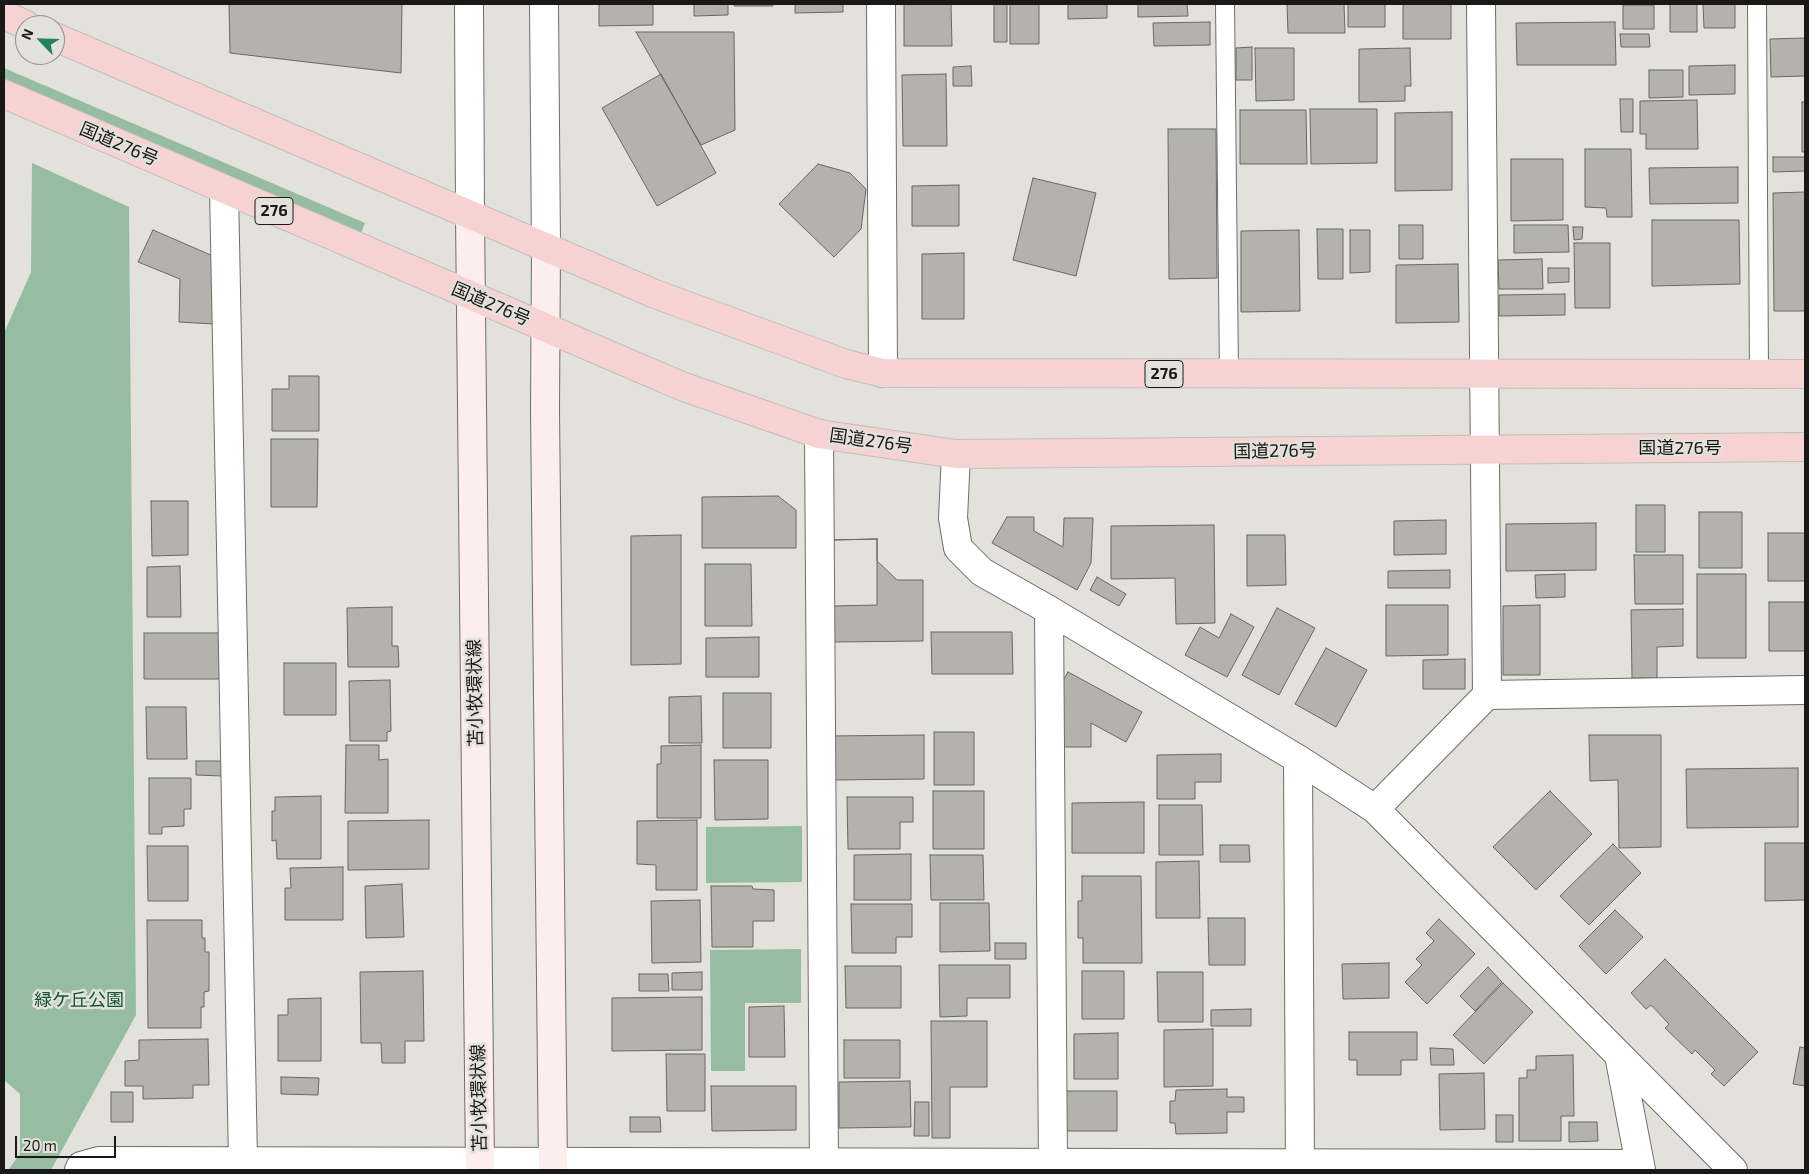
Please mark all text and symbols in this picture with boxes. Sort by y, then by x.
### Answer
north arrow [15,15,65,65]
text: N [17,26,37,42]
street label: 国道276号 [76,118,162,170]
road number: 276 [255,198,293,225]
street label: 国道276号 [448,278,534,330]
road number: 276 [1145,360,1183,388]
street label: 国道276号 [828,424,914,458]
street label: 国道276号 [1638,437,1722,459]
street label: 国道276号 [1233,439,1317,463]
street label: 苫小牧環状線 [463,639,487,747]
park label: 緑ケ丘公園 [34,989,124,1011]
street label: 苫小牧環状線 [467,1044,491,1152]
scale bar [18,1126,119,1158]
text: 20 m [23,1136,57,1154]

